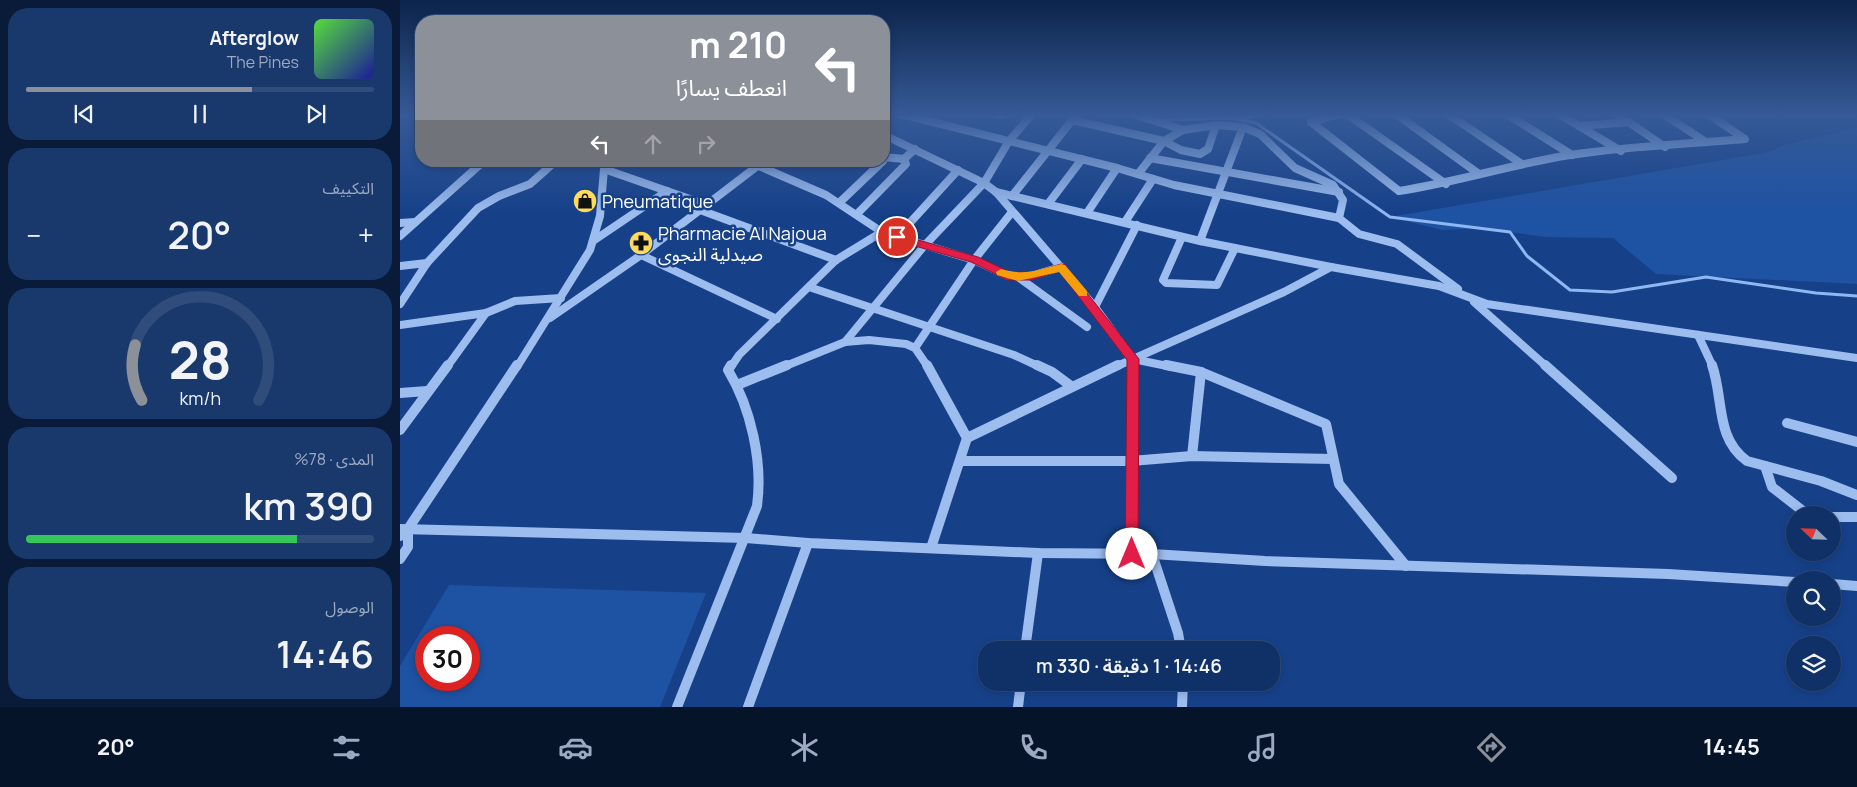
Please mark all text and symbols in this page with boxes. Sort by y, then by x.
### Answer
text: 210 m [689,21,787,69]
text: Afterglow [210,25,299,51]
icon: left [805,35,870,100]
text: The Pines [227,51,299,73]
text: انعطف يسارًا [676,73,787,103]
icon: previous [70,100,98,128]
icon: pause [186,100,214,128]
icon: next [302,100,330,128]
icon: left [586,130,614,158]
icon: ahead [639,130,667,158]
icon: right [692,130,720,158]
text: التكييف [322,177,374,199]
shop icon: Pneumatique [572,188,598,214]
place label: Pneumatique [602,189,713,213]
text: 20° [168,208,231,260]
text: − [26,216,41,254]
text: + [358,216,374,254]
pin [876,216,918,258]
place label: Pharmacie Al Najoua صيدلية النجوى [658,221,827,266]
icon: arrive [883,223,911,251]
pharmacy icon: Pharmacie Al Najoua صيدلية النجوى [628,230,654,256]
text: 28 [169,324,231,395]
text: km/h [179,386,221,410]
text: المدى · 78% [294,448,374,470]
text: 390 km [243,479,374,531]
north arrow [1786,506,1841,561]
map controls [1786,506,1841,691]
position arrow [1105,527,1157,579]
button: search [1786,571,1841,626]
text: الوصول [325,596,374,618]
speed limit sign: 30 [415,626,480,691]
text: 14:46 [276,627,374,679]
button: layers [1786,636,1841,691]
text: 14:46 · 1 دقيقة · 330 m [1036,653,1222,679]
icon: filters [329,730,364,765]
icon: car [558,730,593,765]
icon: climate [787,730,822,765]
icon: phone [1016,730,1051,765]
icon: music [1245,730,1280,765]
icon: directions [1474,730,1509,765]
text: 20° [97,732,135,762]
text: 14:45 [1703,732,1760,762]

